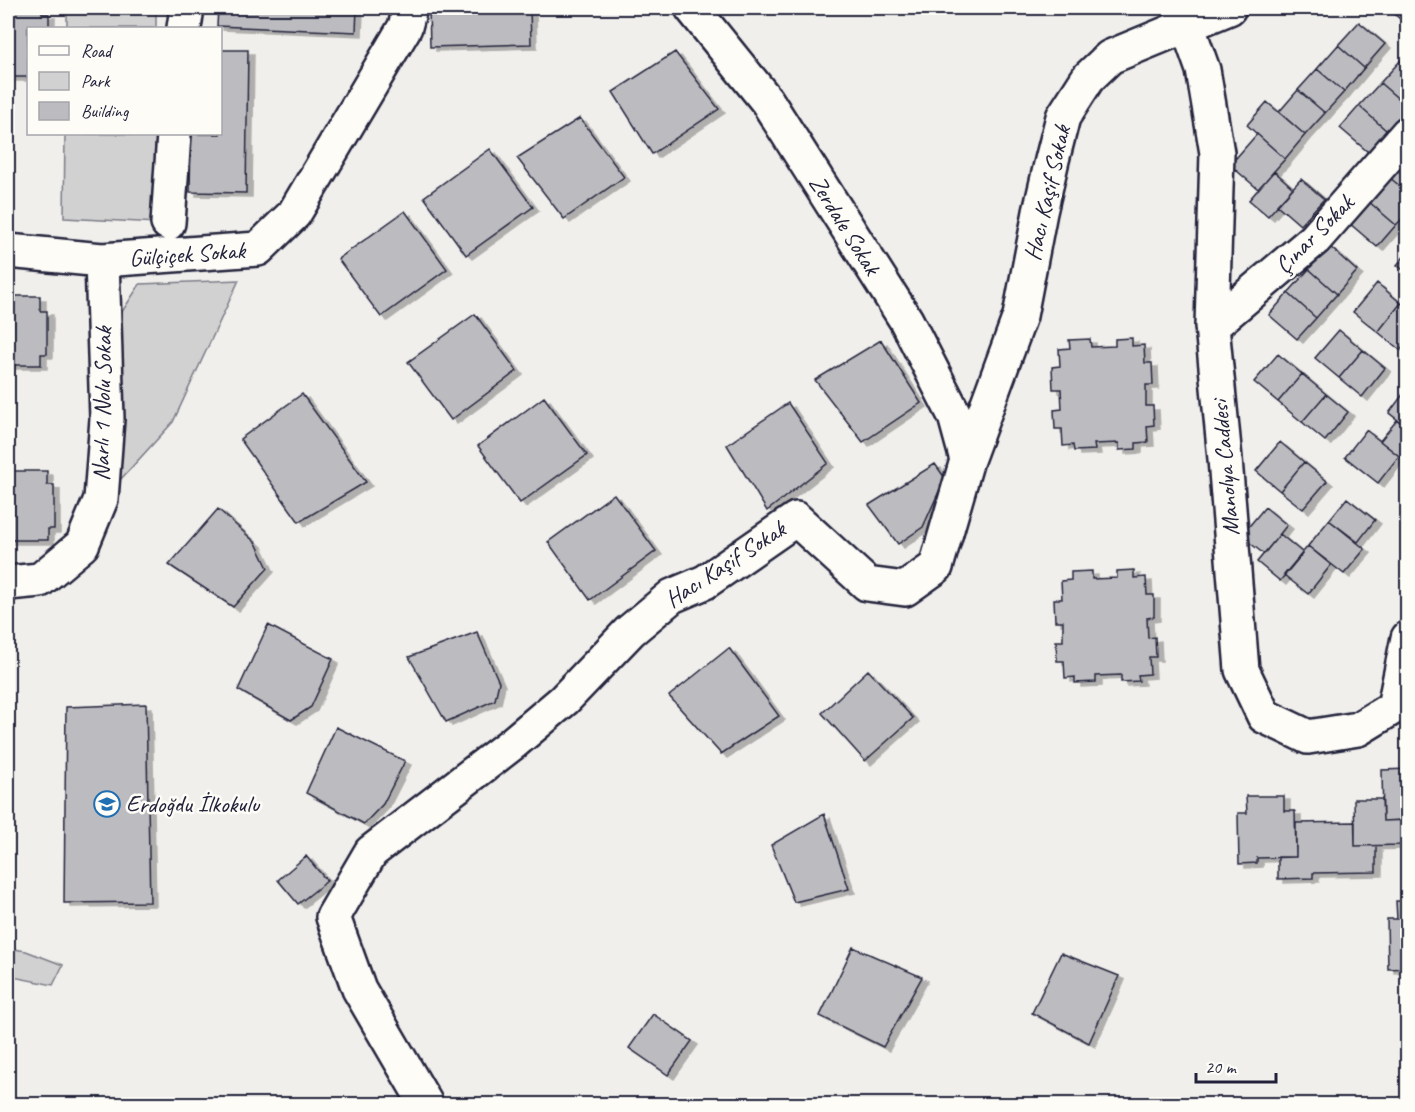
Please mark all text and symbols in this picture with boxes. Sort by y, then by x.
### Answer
legend [27,27,222,135]
text: Road [81,40,114,62]
text: Park [81,70,111,92]
text: Building [81,100,130,122]
street label: Hacı Kaşif Sokak [1017,120,1078,263]
street label: Zerdale Sokak [803,170,889,282]
street label: Çınar Sokak [1268,187,1361,280]
street label: Gülçiçek Sokak [128,235,248,273]
street label: Narlı 1 Nolu Sokak [86,324,118,481]
street label: Manolya Caddesi [1204,395,1246,537]
street label: Hacı Kaşif Sokak [659,513,793,614]
school or university icon: Erdoğdu İlkokulu [92,789,122,819]
place label: Erdoğdu İlkokulu [126,789,261,819]
scale bar [1196,1046,1276,1084]
text: 20 m [1205,1056,1238,1078]

